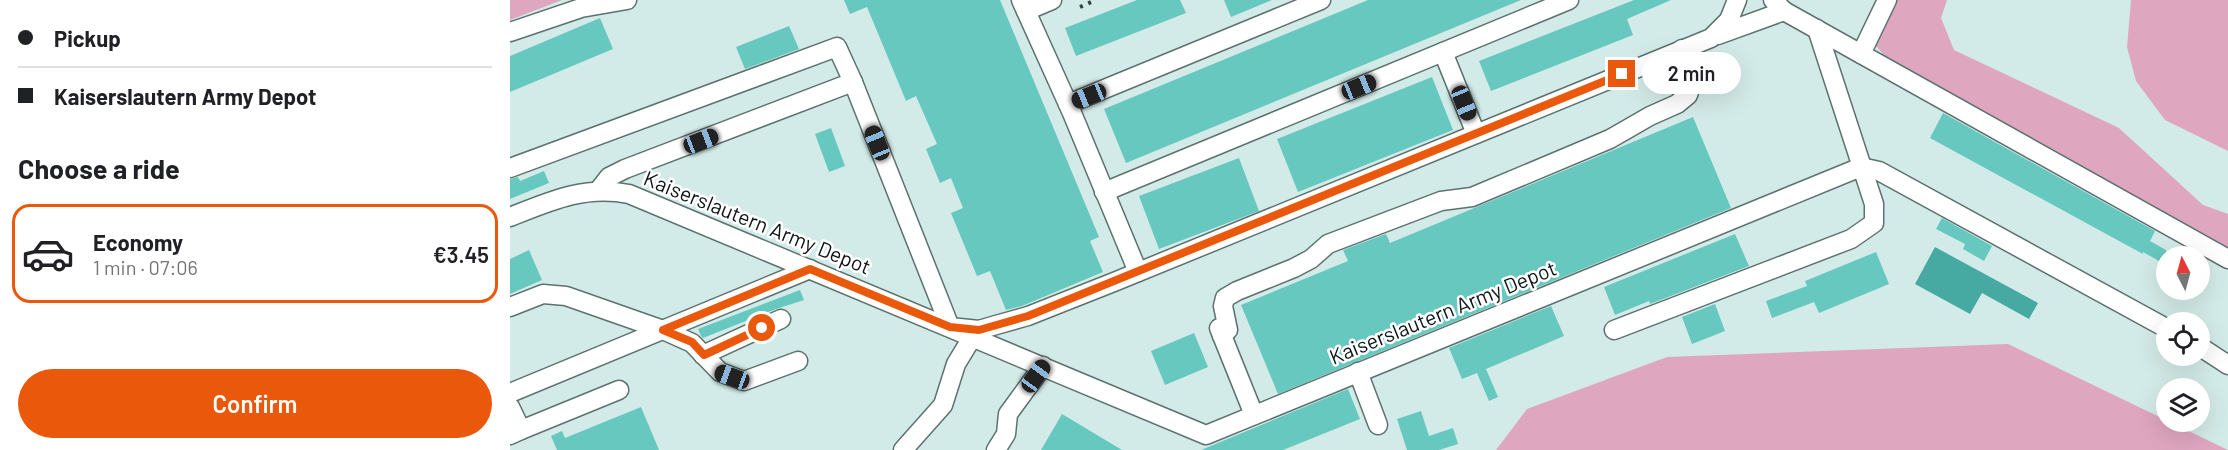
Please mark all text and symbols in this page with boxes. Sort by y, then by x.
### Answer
text: Pickup [54,25,121,51]
callout: 2 min [1643,53,1742,95]
route end [1608,60,1635,87]
text: 2 min [1668,61,1715,85]
car [1339,72,1379,102]
car [1069,81,1109,111]
text: Kaiserslautern Army Depot [54,83,316,109]
car [1449,83,1479,123]
car [862,123,892,163]
car [681,126,721,156]
text: Choose a ride [18,152,180,184]
street label: Kaiserslautern Army Depot [640,165,875,279]
icon: car [21,227,75,281]
text: Economy [93,229,183,255]
text: €3.45 [433,241,489,267]
north arrow [2156,246,2210,300]
map controls [2156,246,2210,432]
text: 1 min · 07:06 [93,255,198,279]
street label: Kaiserslautern Army Depot [1325,255,1560,369]
button: locate [2156,312,2210,366]
route start [748,314,775,341]
car [1018,356,1054,396]
car [712,362,752,392]
button: Confirm [18,369,492,438]
button: layers [2156,378,2210,432]

